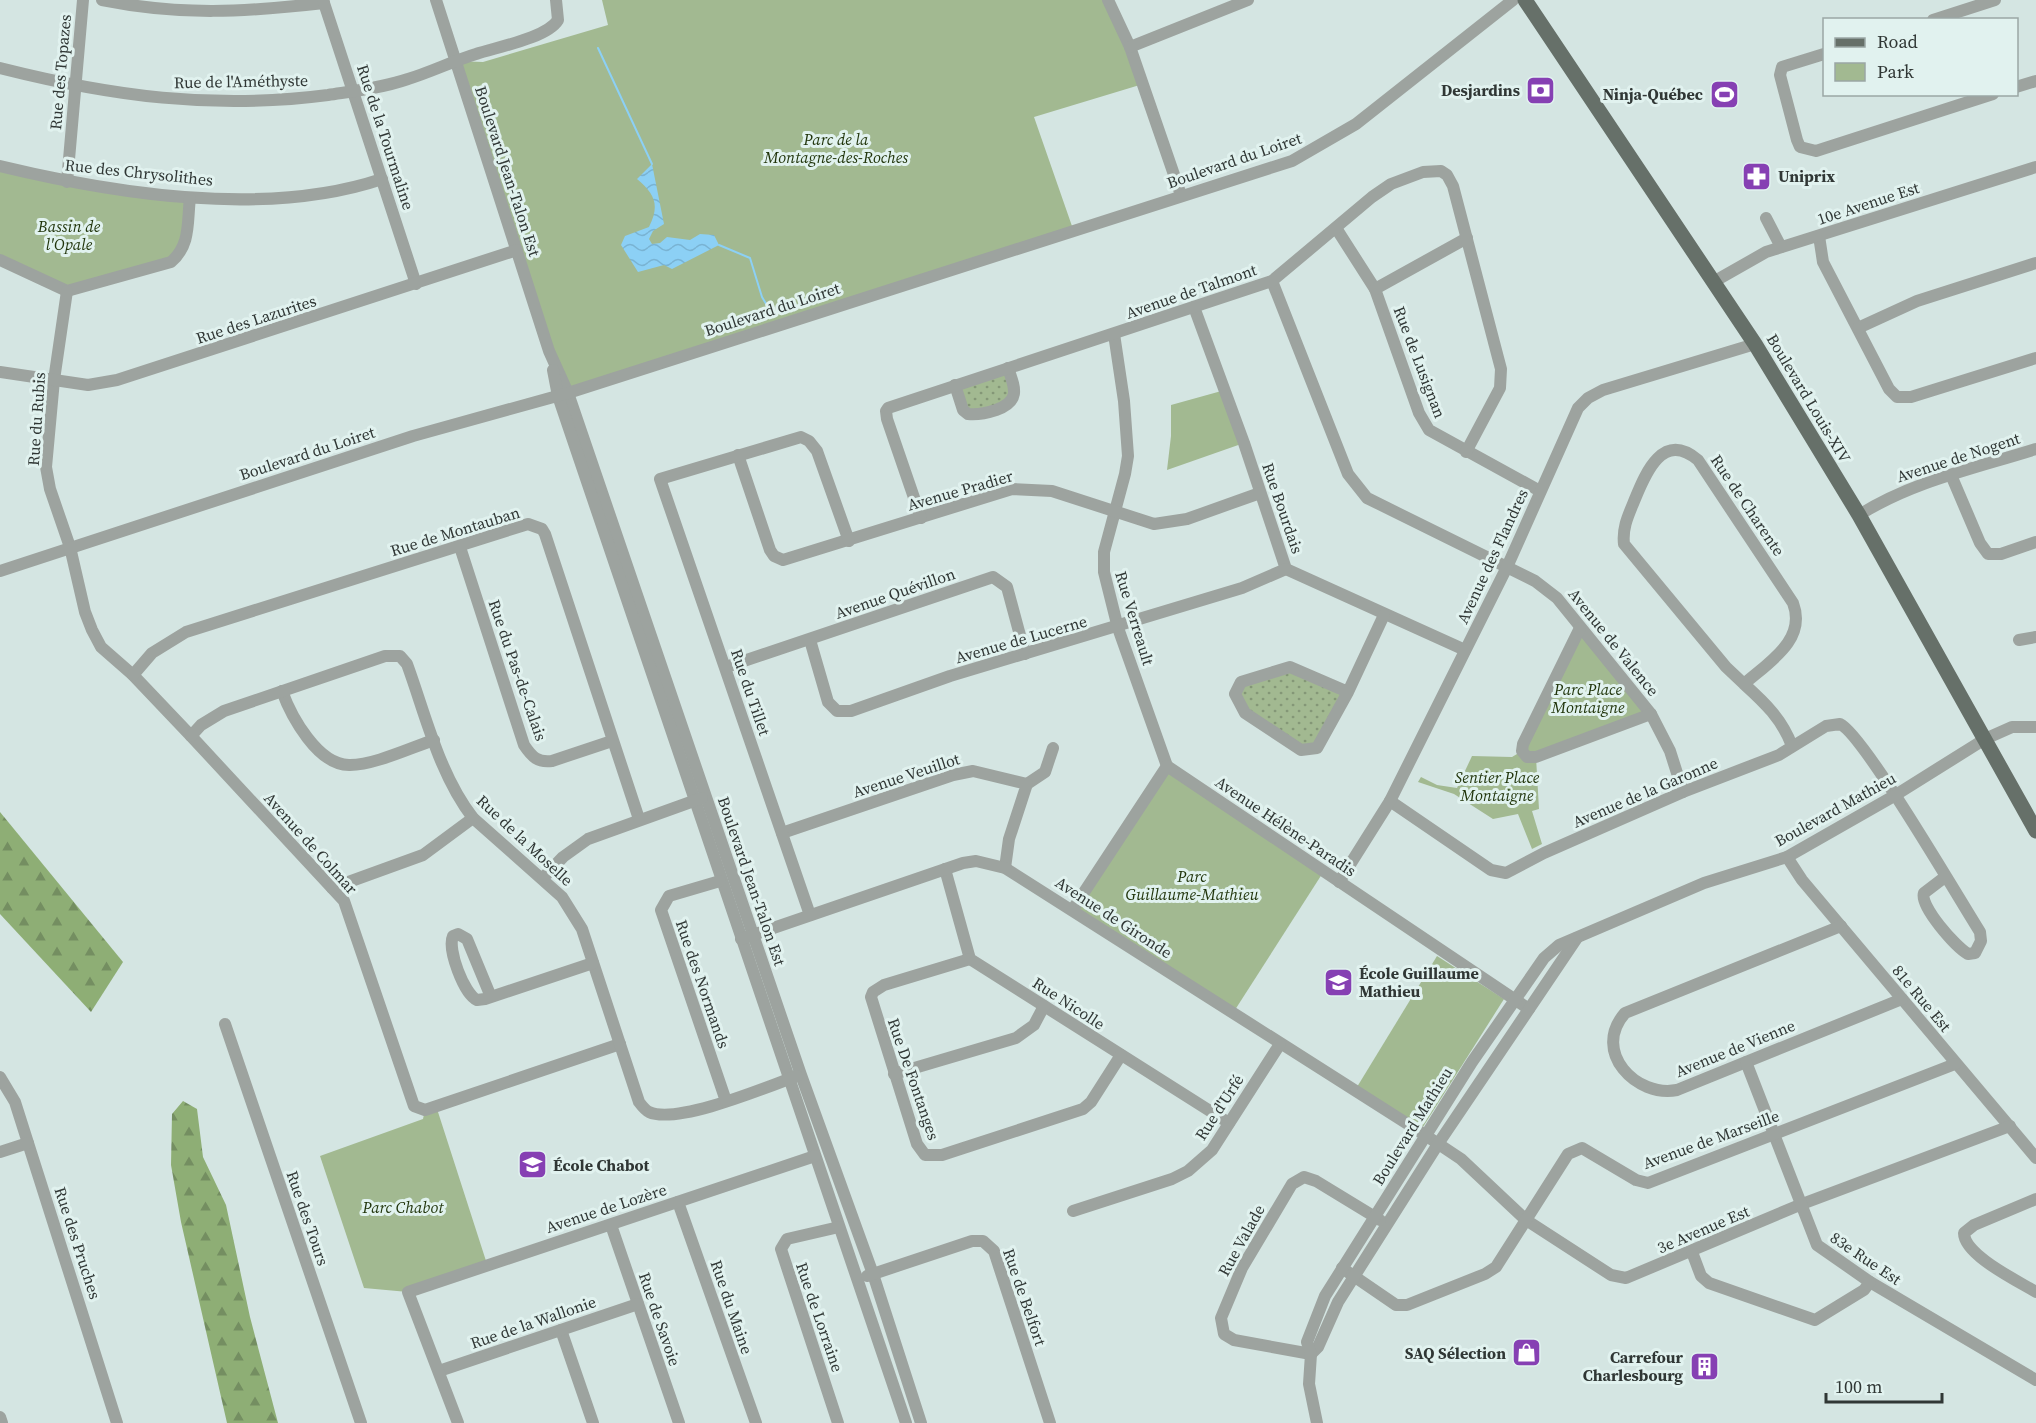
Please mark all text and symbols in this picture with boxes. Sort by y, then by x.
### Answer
street label: Rue des Topazes [44,13,76,131]
legend [1823,18,2018,96]
text: Road [1877,29,1918,54]
text: Park [1877,59,1914,84]
street label: Rue de la Tourmaline [352,61,420,213]
street label: Rue de l'Améthyste [174,69,308,93]
bank icon: Desjardins [1525,74,1557,106]
sports icon: Ninja-Québec [1708,78,1740,110]
place label: Desjardins [1441,79,1520,101]
street label: Boulevard Jean-Talon Est [470,83,546,260]
place label: Ninja-Québec [1603,83,1703,105]
street label: Boulevard du Loiret [1164,126,1305,193]
park label: Parc de la Montagne-des-Roches [763,128,908,168]
street label: Rue des Chrysolithes [64,153,214,191]
pharmacy icon: Uniprix [1741,160,1773,192]
place label: Uniprix [1778,165,1835,187]
street label: 10e Avenue Est [1814,176,1923,230]
park label: Bassin de l'Opale [37,215,101,255]
street label: Avenue de Talmont [1123,258,1260,324]
street label: Boulevard du Loiret [701,276,843,341]
street label: Rue des Lazurites [193,289,319,349]
street label: Rue de Lusignan [1389,303,1452,421]
street label: Boulevard Louis-XIV [1762,329,1856,467]
street label: Rue du Rubis [22,371,50,467]
street label: Boulevard du Loiret [236,420,378,485]
street label: Avenue de Nogent [1893,426,2023,487]
street label: Rue de Charente [1706,450,1790,560]
street label: Rue Bourdais [1257,460,1309,556]
street label: Avenue Pradier [905,464,1016,516]
street label: Avenue des Flandres [1451,485,1533,627]
street label: Rue de Montauban [388,501,523,561]
street label: Avenue Quévillon [832,562,958,624]
street label: Rue Verreault [1110,568,1160,669]
street label: Avenue de Valence [1564,583,1664,701]
street label: Rue du Pas-de-Calais [483,596,553,744]
street label: Avenue de Lucerne [953,610,1089,668]
street label: Rue du Tillet [726,646,776,739]
park label: Parc Place Montaigne [1551,678,1625,718]
street label: Avenue Veuillot [850,747,963,803]
street label: Avenue de la Garonne [1569,751,1721,833]
park label: Sentier Place Montaigne [1455,766,1540,806]
street label: Boulevard Mathieu [1770,767,1900,851]
street label: Avenue Hélène-Paradis [1211,771,1361,881]
street label: Avenue de Colmar [259,787,363,899]
street label: Rue de la Moselle [472,790,578,890]
street label: Boulevard Jean-Talon Est [713,793,792,969]
park label: Parc Guillaume-Mathieu [1125,865,1259,905]
street label: Avenue de Gironde [1051,871,1177,963]
street label: Rue des Normands [671,917,735,1051]
street label: 81e Rue Est [1888,960,1957,1037]
place label: École Guillaume Mathieu [1359,962,1479,1002]
school or university icon: École Guillaume Mathieu [1322,966,1354,998]
street label: Rue Nicolle [1029,971,1109,1035]
street label: Avenue de Vienne [1672,1014,1798,1082]
street label: Rue De Fontanges [883,1015,945,1143]
street label: Boulevard Mathieu [1367,1063,1457,1189]
street label: Rue d'Urfé [1190,1070,1248,1144]
street label: Avenue de Marseille [1640,1104,1782,1174]
school or university icon: École Chabot [516,1149,548,1181]
place label: École Chabot [553,1154,649,1176]
street label: Rue des Tours [281,1168,335,1268]
street label: Avenue de Lozère [543,1178,669,1238]
street label: Rue des Pruches [49,1184,107,1302]
park label: Parc Chabot [362,1196,444,1218]
street label: 3e Avenue Est [1654,1199,1753,1258]
street label: Rue Valade [1212,1200,1270,1280]
street label: 83e Rue Est [1826,1226,1906,1290]
street label: Rue de Belfort [998,1245,1052,1349]
street label: Rue du Maine [706,1257,758,1357]
street label: Rue de Lorraine [791,1259,849,1375]
street label: Rue de Savoie [634,1269,686,1369]
street label: Rue de la Wallonie [467,1290,599,1354]
shop icon: SAQ Sélection [1511,1337,1543,1369]
place label: SAQ Sélection [1405,1342,1506,1364]
place label: Carrefour Charlesbourg [1583,1346,1684,1386]
building icon: Carrefour Charlesbourg [1688,1350,1720,1382]
scale bar [1826,1366,1942,1404]
text: 100 m [1835,1374,1882,1399]

